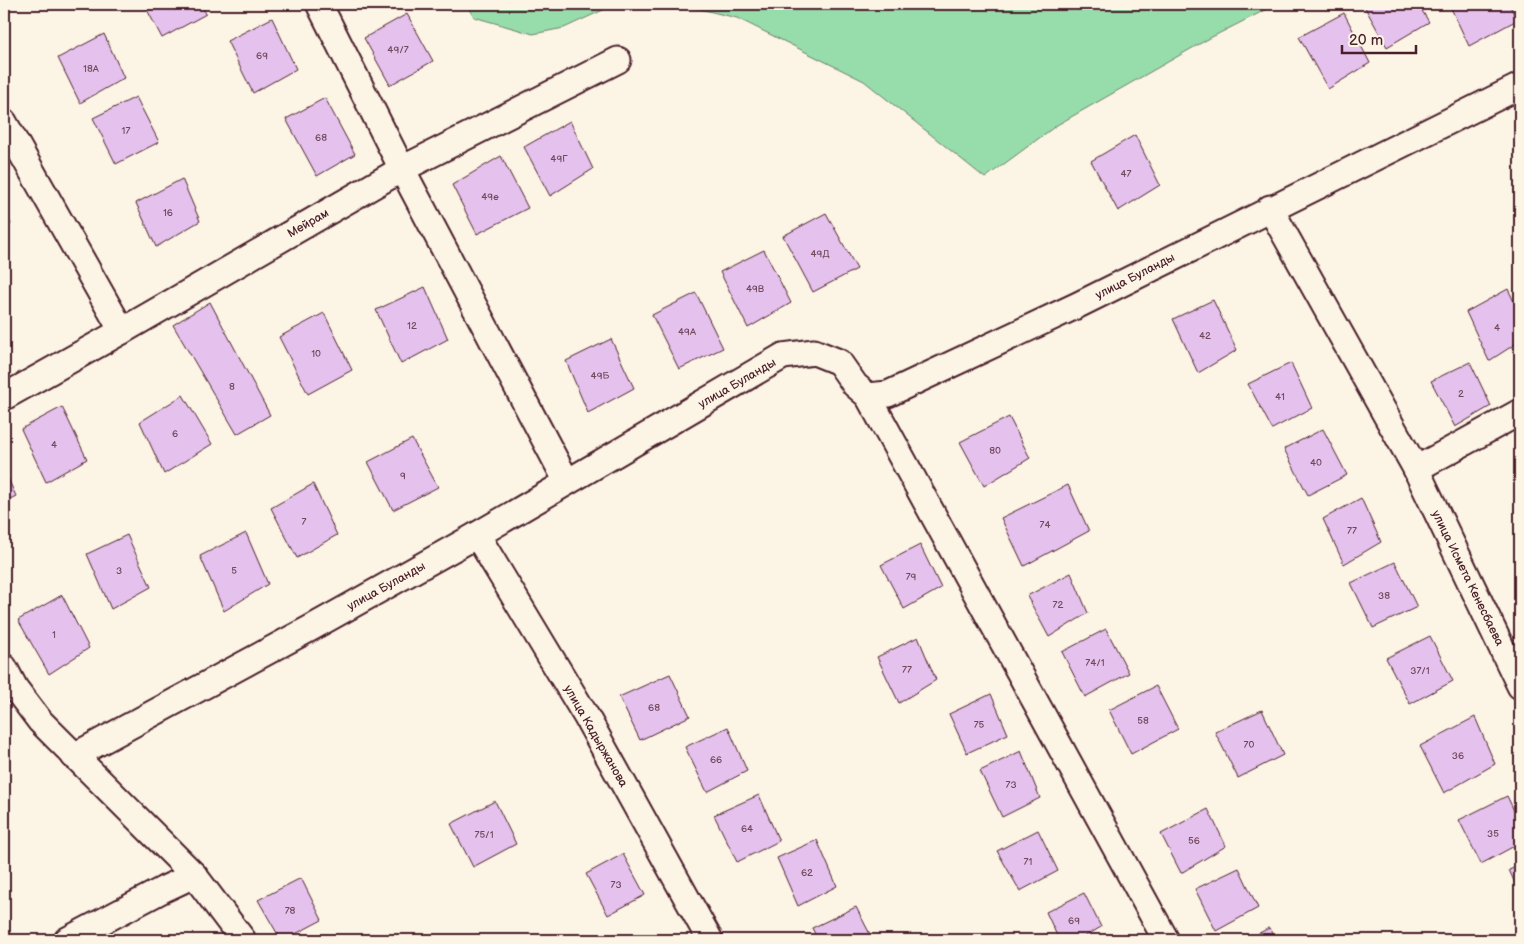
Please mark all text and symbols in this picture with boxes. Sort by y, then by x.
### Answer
scale bar [1342,22,1415,54]
text: 20 m [1349,31,1383,50]
house number: 49/7 [387,44,409,56]
house number: 69 [256,50,268,62]
house number: 18А [83,63,100,75]
house number: 17 [122,125,130,137]
house number: 68 [315,132,327,144]
house number: 49Г [550,153,568,165]
house number: 47 [1120,168,1132,180]
house number: 49е [481,191,499,203]
street label: Мейрам [285,206,332,241]
house number: 16 [163,207,173,219]
house number: 49Д [811,248,829,260]
street label: улица Буланды [1093,250,1177,303]
house number: 49В [746,283,765,295]
house number: 12 [407,320,417,332]
house number: 4 [1494,322,1500,334]
house number: 49А [678,326,697,338]
house number: 42 [1199,330,1211,342]
house number: 10 [311,348,321,360]
street label: улица Буланды [696,355,779,412]
house number: 49Б [591,370,609,382]
house number: 8 [229,381,235,393]
house number: 2 [1458,388,1464,400]
house number: 41 [1275,391,1285,403]
house number: 6 [172,428,178,440]
house number: 4 [51,439,57,451]
house number: 80 [989,445,1001,457]
house number: 40 [1310,457,1322,469]
house number: 9 [400,470,406,482]
street label: улица Исмета Кенесбаева [1428,508,1507,648]
house number: 7 [302,516,307,528]
house number: 74 [1039,519,1051,531]
house number: 77 [1347,525,1357,537]
street label: улица Буланды [345,559,428,614]
house number: 3 [116,565,122,577]
house number: 5 [231,565,237,577]
house number: 79 [906,571,917,583]
house number: 38 [1378,590,1390,602]
house number: 72 [1053,599,1064,611]
house number: 1 [52,629,56,641]
house number: 74/1 [1085,657,1105,669]
house number: 77 [902,664,912,676]
house number: 37/1 [1410,665,1430,677]
street label: улица Кадыржанова [560,683,631,790]
house number: 68 [648,702,660,714]
house number: 58 [1137,715,1149,727]
house number: 75 [974,719,985,731]
house number: 70 [1244,739,1255,751]
house number: 36 [1452,750,1464,762]
house number: 66 [710,754,722,766]
house number: 73 [1005,779,1017,791]
house number: 64 [741,823,753,835]
house number: 35 [1487,828,1499,840]
house number: 75/1 [474,829,494,841]
house number: 56 [1188,835,1200,847]
house number: 71 [1024,856,1033,868]
house number: 62 [801,867,813,879]
house number: 73 [610,879,622,891]
house number: 78 [285,905,296,917]
house number: 69 [1068,915,1080,927]

